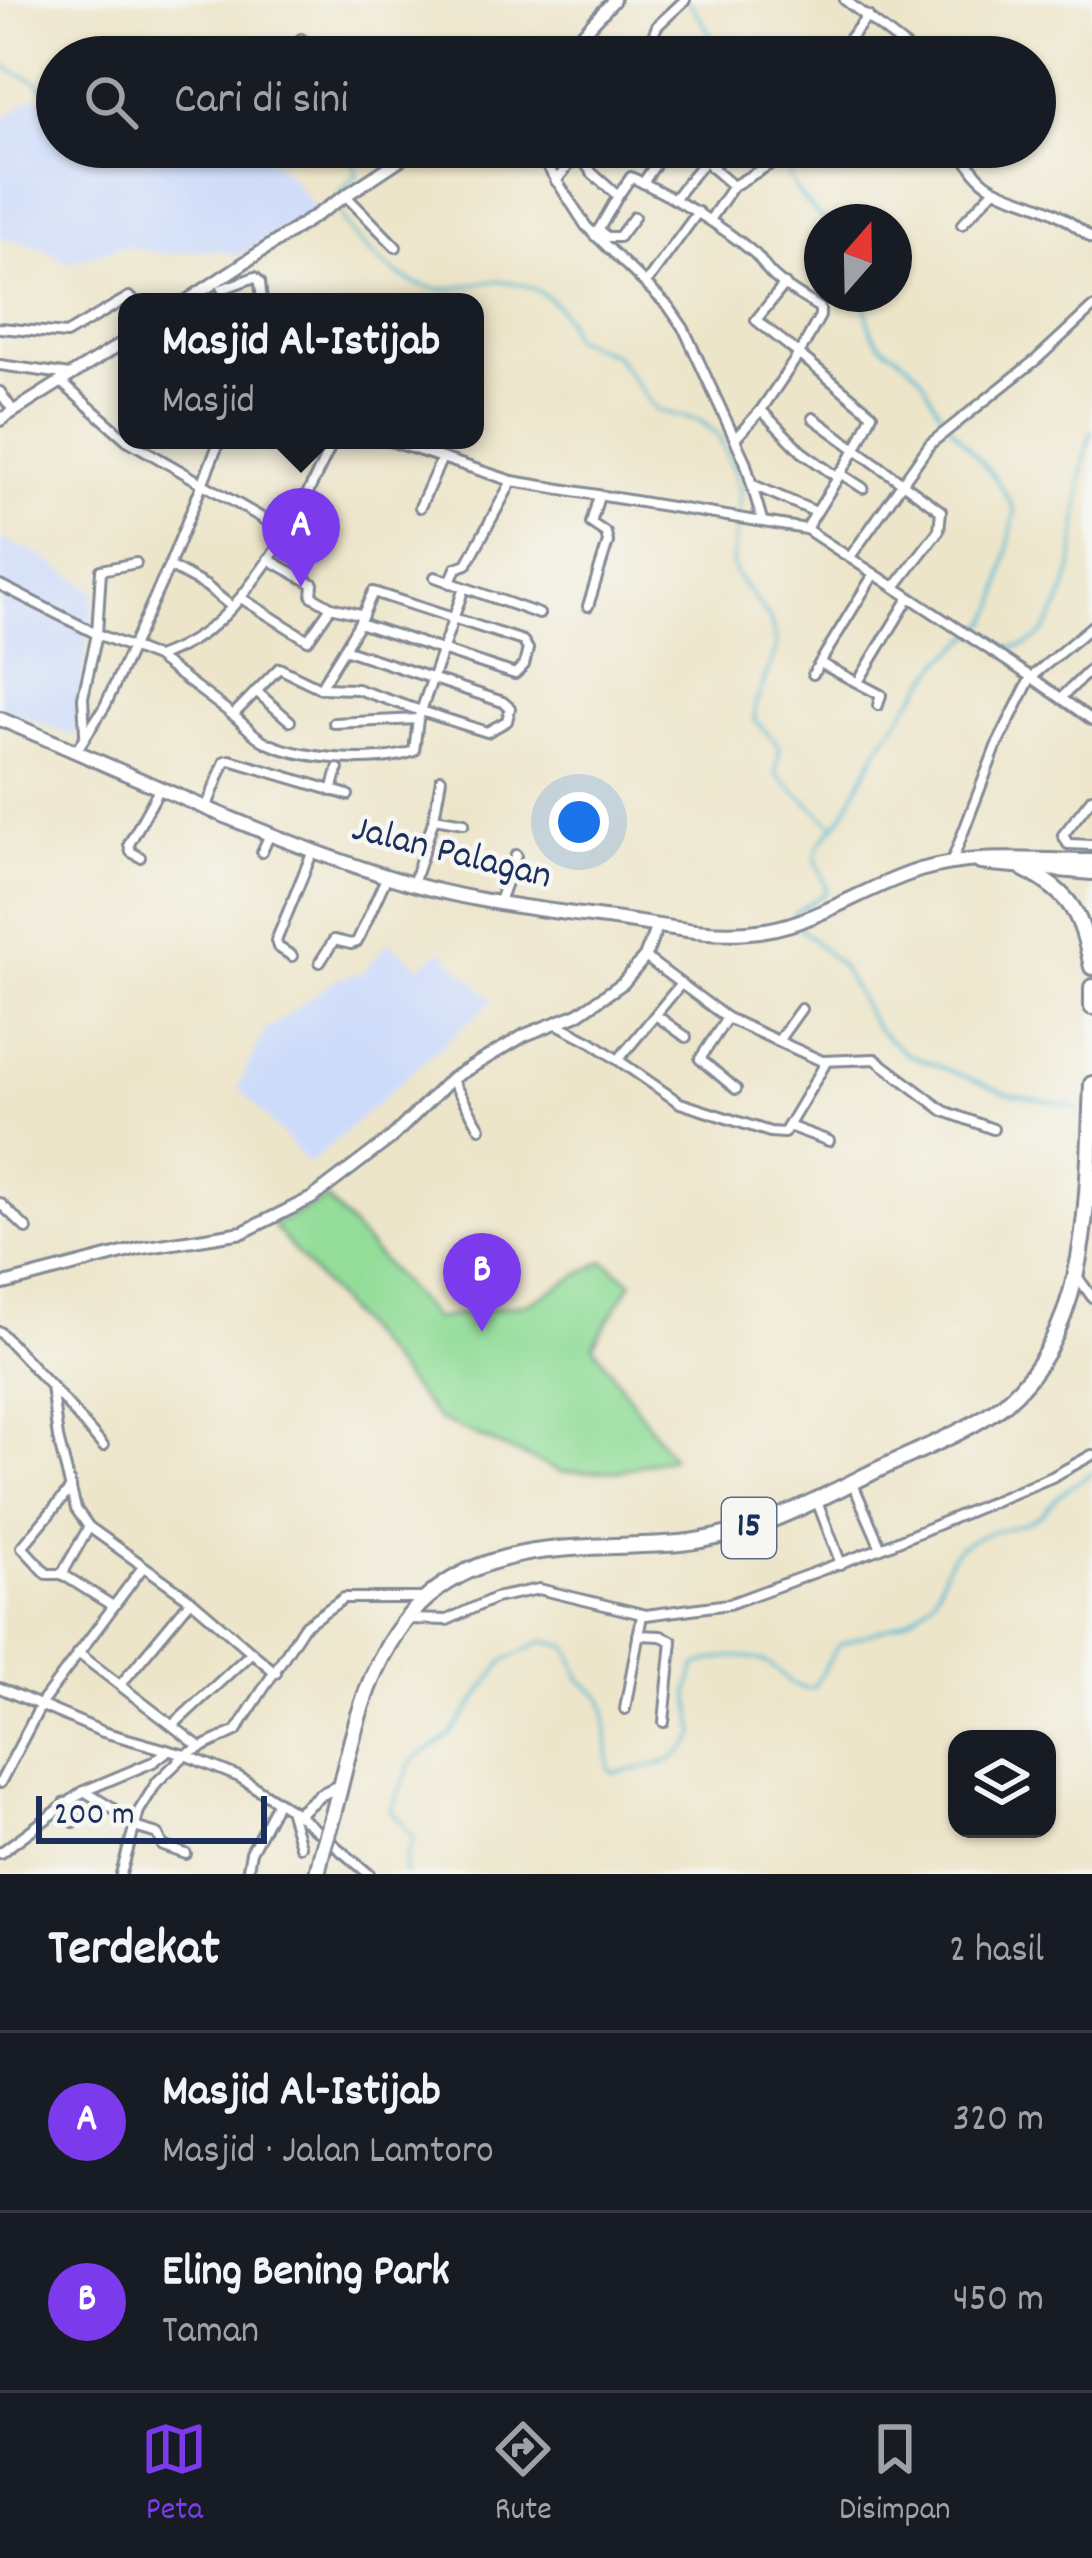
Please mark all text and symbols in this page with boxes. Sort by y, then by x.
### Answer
search box [36,36,1056,168]
icon: search [78,69,144,135]
text: Cari di sini [174,70,348,134]
north arrow [804,204,912,312]
popup [118,293,484,449]
text: Masjid Al-Istijab [162,312,440,376]
text: Masjid [162,376,255,431]
pin: A [262,488,340,587]
your location [549,792,609,852]
street label: Jalan Palagan [345,804,557,906]
pin: B [443,1233,521,1332]
road number: 15 [722,1498,776,1558]
map controls [948,1730,1056,1838]
button: layers [948,1730,1056,1838]
scale bar [36,1790,267,1843]
text: 200 m [54,1793,135,1840]
text: Terdekat [48,1916,220,1988]
text: 2 hasil [949,1925,1044,1980]
text: Masjid Al-Istijab [162,2062,441,2126]
text: A [76,2094,98,2149]
text: 320 m [953,2094,1044,2149]
text: Masjid · Jalan Lamtoro [162,2126,494,2181]
text: Eling Bening Park [162,2242,450,2306]
text: B [78,2274,96,2329]
text: 450 m [953,2274,1044,2329]
text: Taman [162,2306,259,2361]
tab: Peta [141,2416,207,2535]
tab: Rute [490,2416,556,2535]
tab: Disimpan [839,2416,951,2535]

